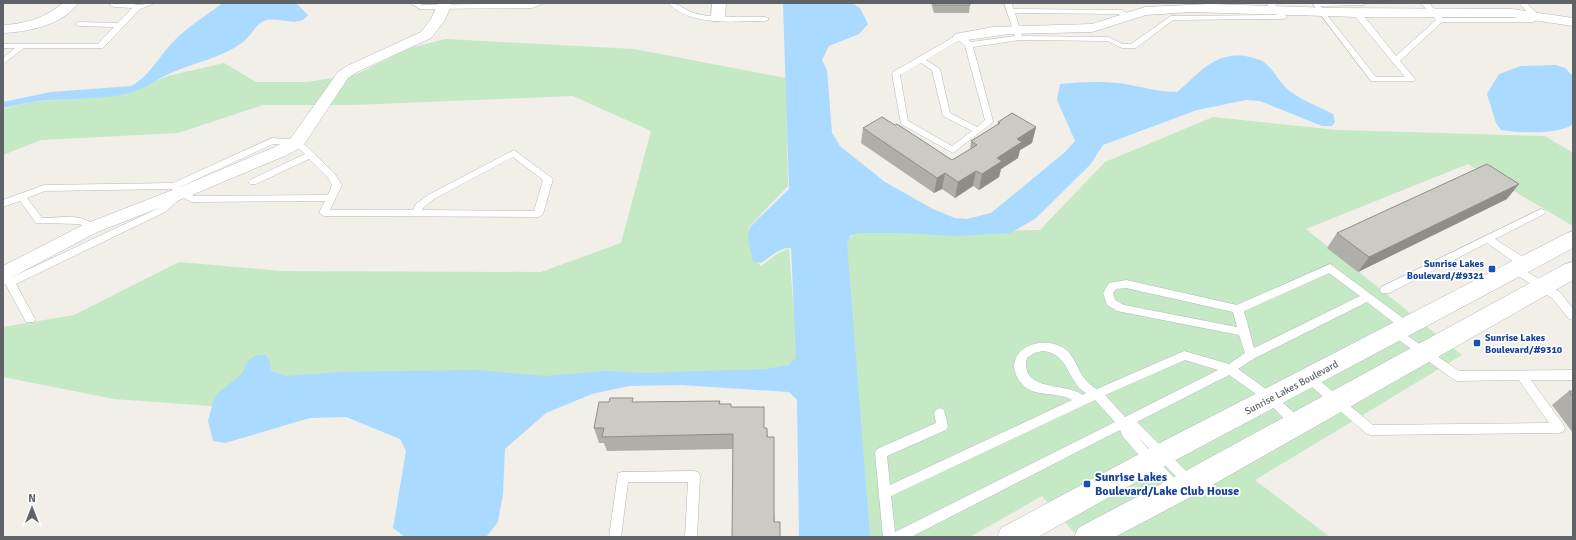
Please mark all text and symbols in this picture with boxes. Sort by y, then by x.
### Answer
place label: Sunrise Lakes Boulevard/#9321 [1407,258,1485,282]
marker: Sunrise Lakes Boulevard/#9321 [1487,264,1497,274]
place label: Sunrise Lakes Boulevard/#9310 [1485,332,1563,356]
marker: Sunrise Lakes Boulevard/#9310 [1472,338,1482,348]
street label: Sunrise Lakes Boulevard [1243,358,1340,418]
place label: Sunrise Lakes Boulevard/Lake Club House [1095,470,1239,499]
marker: Sunrise Lakes Boulevard/Lake Club House [1082,479,1092,489]
north arrow [12,488,52,528]
text: N [28,492,36,505]

